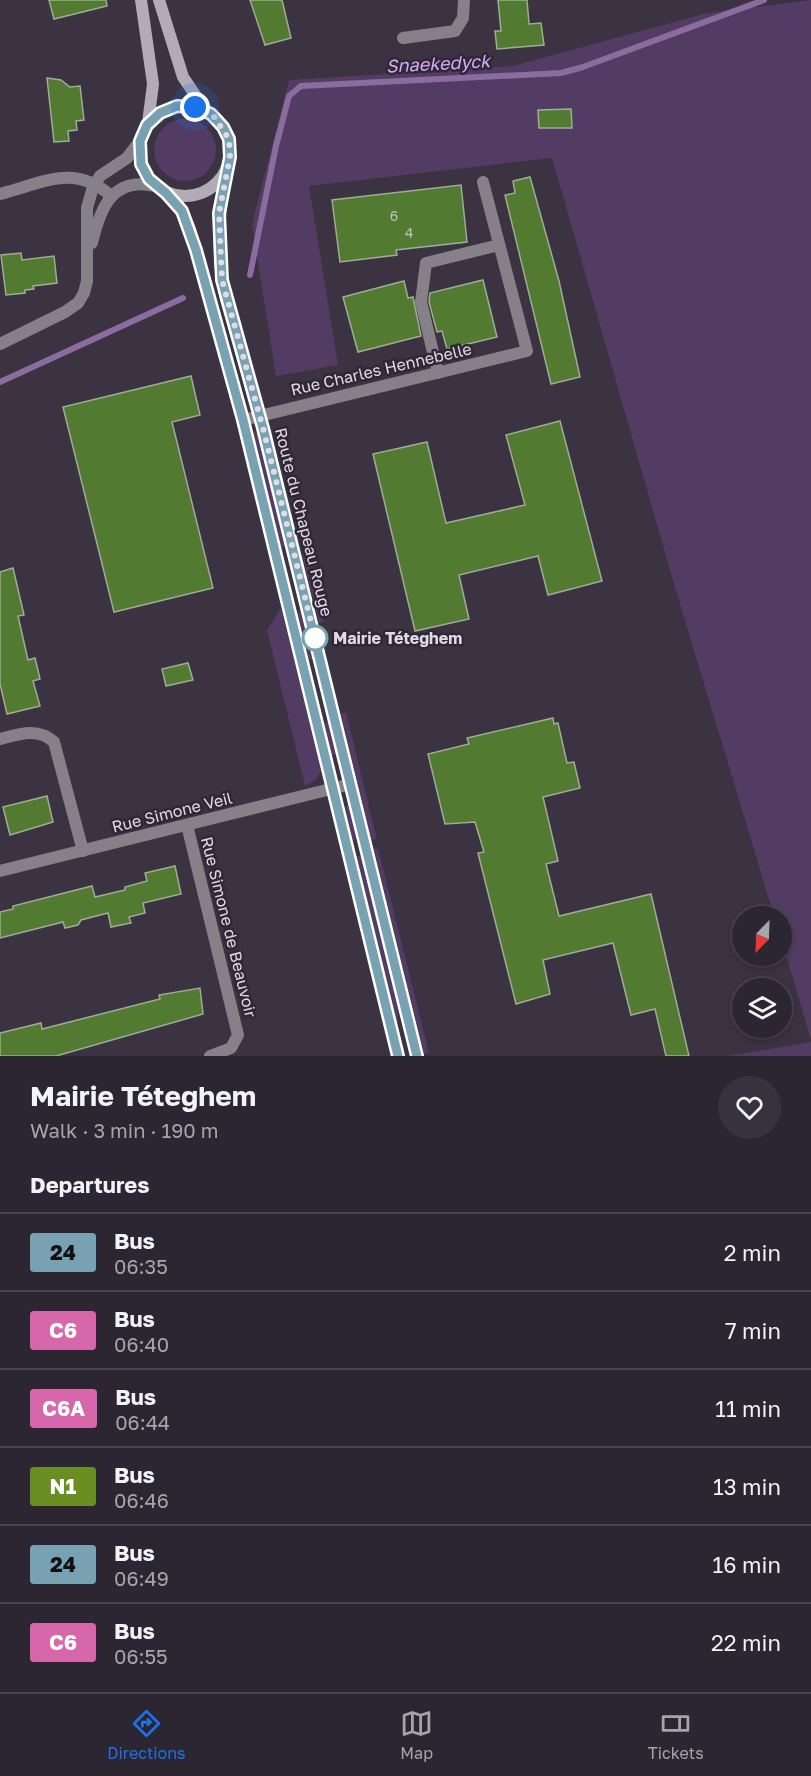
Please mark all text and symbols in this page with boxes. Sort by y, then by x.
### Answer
water label: Snaekedyck [385,49,492,77]
your location [180,92,210,122]
house number: 6 [390,207,398,224]
house number: 4 [405,224,413,241]
street label: Rue Charles Hennebelle [289,338,473,400]
street label: Route du Chapeau Rouge [271,425,337,619]
marker: Mairie Téteghem [302,625,328,651]
place label: Mairie Téteghem [333,628,462,648]
street label: Rue Simone Veil [110,787,234,837]
street label: Rue Simone de Beauvoir [197,835,261,1019]
north arrow [732,906,792,966]
map controls [732,906,792,1038]
button: layers [732,978,792,1038]
button: heart [718,1076,781,1139]
text: Mairie Téteghem [30,1079,256,1112]
text: Walk · 3 min · 190 m [30,1118,218,1142]
text: Departures [30,1171,149,1198]
text: Bus [114,1227,155,1254]
text: 24 [50,1239,76,1265]
text: 2 min [724,1239,781,1266]
text: 06:35 [114,1254,168,1278]
text: Bus [114,1305,155,1332]
text: C6 [49,1317,77,1343]
text: 7 min [725,1317,781,1344]
text: 06:40 [114,1332,169,1356]
text: Bus [115,1383,156,1410]
text: C6A [42,1395,85,1421]
text: 11 min [715,1395,781,1422]
text: 06:44 [115,1410,170,1434]
text: Bus [114,1461,155,1488]
text: N1 [50,1473,76,1499]
text: 13 min [713,1473,781,1500]
text: 06:46 [114,1488,169,1512]
text: Bus [114,1539,155,1566]
text: 24 [50,1551,76,1577]
text: 16 min [713,1551,781,1578]
text: 06:49 [114,1566,169,1590]
text: Bus [114,1617,155,1644]
text: C6 [49,1629,77,1655]
text: 22 min [711,1629,781,1656]
text: 06:55 [114,1644,168,1668]
tab: Directions [107,1707,186,1763]
tab: Map [400,1707,433,1763]
tab: Tickets [648,1707,704,1763]

